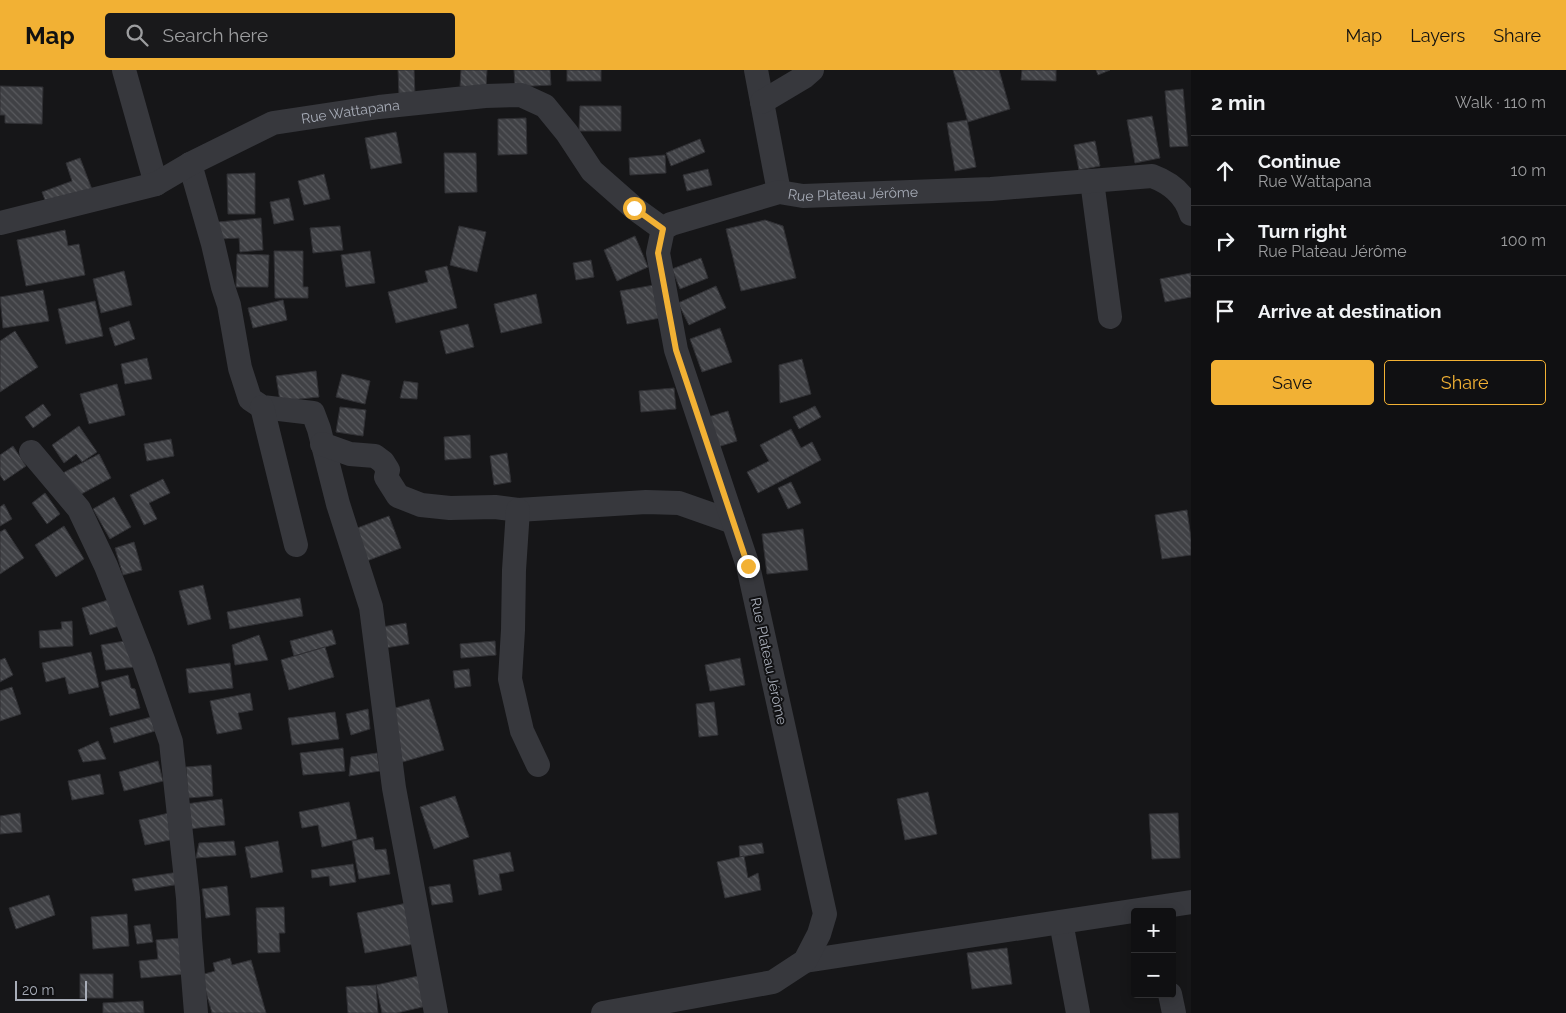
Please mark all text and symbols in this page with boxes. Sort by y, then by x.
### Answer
search box [105,13,455,58]
text: Map [25,21,75,50]
icon: search [123,21,151,49]
text: Search here [163,24,268,46]
text: Map [1346,25,1382,46]
text: Layers [1410,25,1465,46]
text: Share [1493,25,1541,46]
text: 2 min [1211,90,1265,115]
text: Walk · 110 m [1455,93,1546,112]
street label: Rue Wattapana [300,97,400,127]
text: Continue [1258,150,1341,172]
icon: ahead [1211,157,1239,185]
text: 10 m [1511,161,1546,180]
text: Rue Wattapana [1258,172,1371,191]
street label: Rue Plateau Jérôme [787,184,918,204]
route start [623,197,646,220]
text: Turn right [1258,220,1347,242]
icon: right [1211,227,1239,255]
text: 100 m [1501,231,1546,250]
text: Rue Plateau Jérôme [1258,242,1407,261]
icon: arrive [1211,297,1239,325]
text: Arrive at destination [1258,300,1442,322]
button: Save [1211,360,1374,405]
button: Share [1384,360,1546,405]
route end [737,555,760,578]
street label: Rue Plateau Jérôme [748,596,790,726]
map controls [1131,908,1176,998]
button: + [1131,908,1176,953]
button: − [1131,953,1176,998]
scale bar [15,978,88,1001]
text: 20 m [22,982,54,998]

